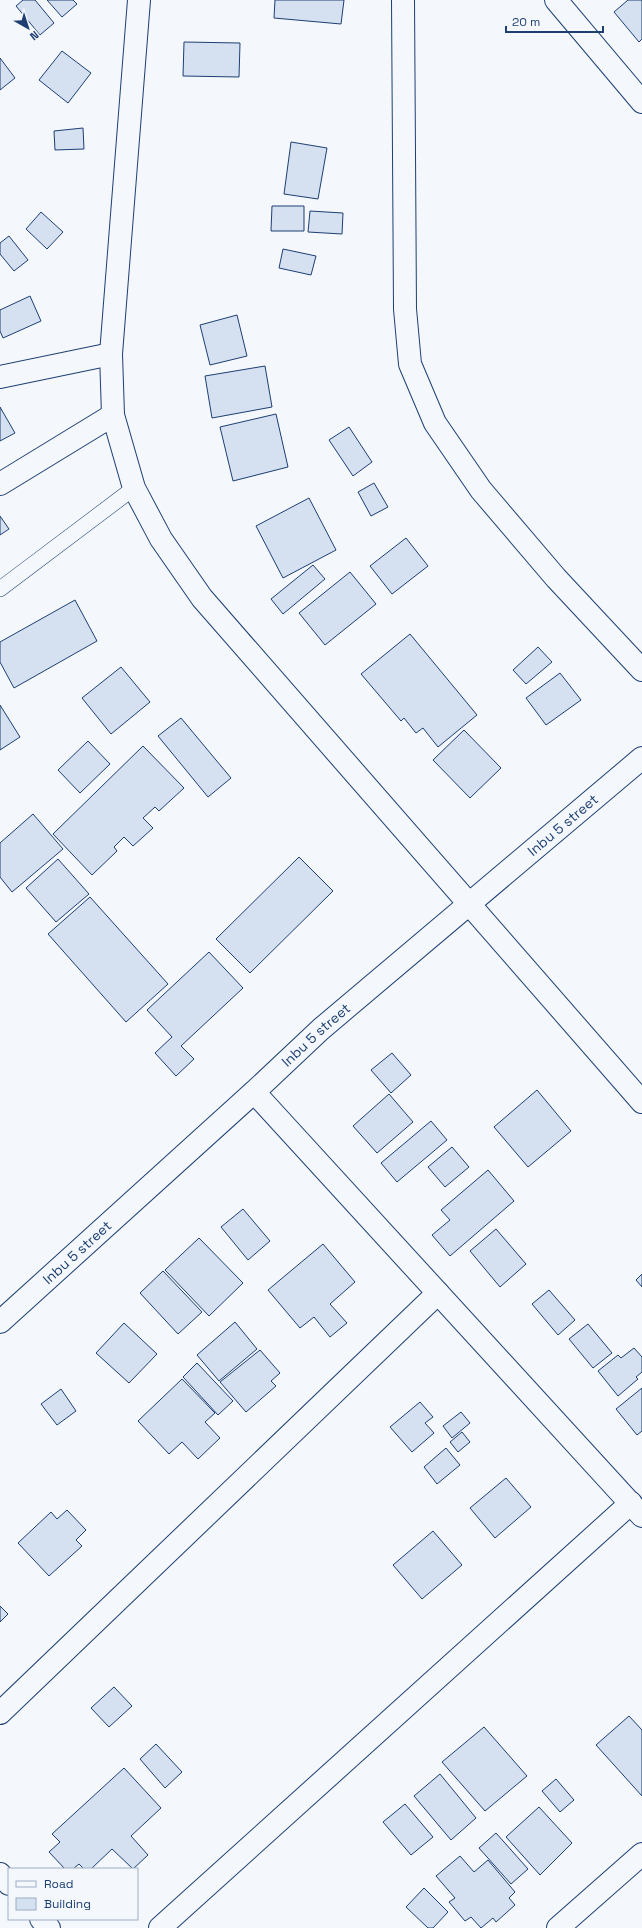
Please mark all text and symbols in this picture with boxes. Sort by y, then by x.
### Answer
north arrow [8,8,48,48]
scale bar [506,8,603,34]
text: 20 m [512,14,540,30]
text: N [27,28,42,44]
street label: Inbu 5 street [524,790,602,860]
street label: Inbu 5 street [278,999,354,1070]
street label: Inbu 5 street [39,1216,115,1288]
legend [8,1868,138,1920]
text: Road [44,1876,73,1892]
text: Building [44,1896,91,1912]

